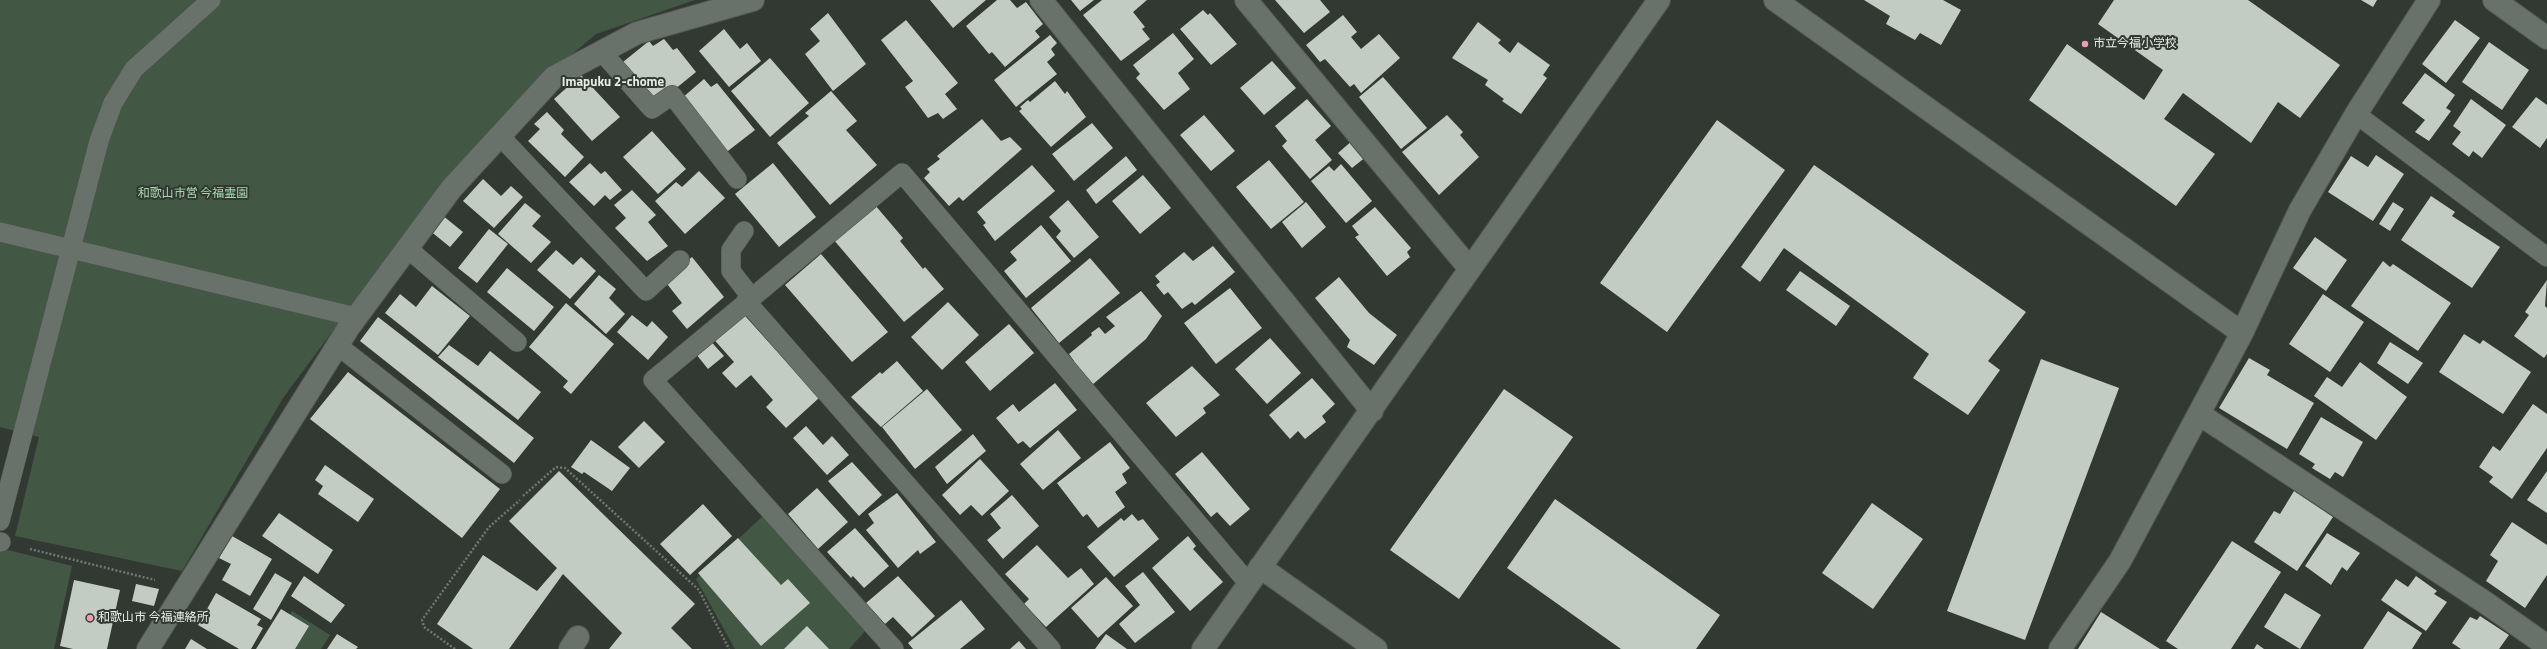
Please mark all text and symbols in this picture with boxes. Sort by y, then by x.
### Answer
place label: 市立今福小学校 [2093,37,2177,51]
marker: 市立今福小学校 [2080,39,2090,49]
district label: Imapuku 2-chome [562,75,664,91]
park label: 和歌山市営 今福霊園 [138,187,248,201]
place label: 和歌山市 今福連絡所 [98,611,209,625]
marker: 和歌山市 今福連絡所 [85,613,95,623]

